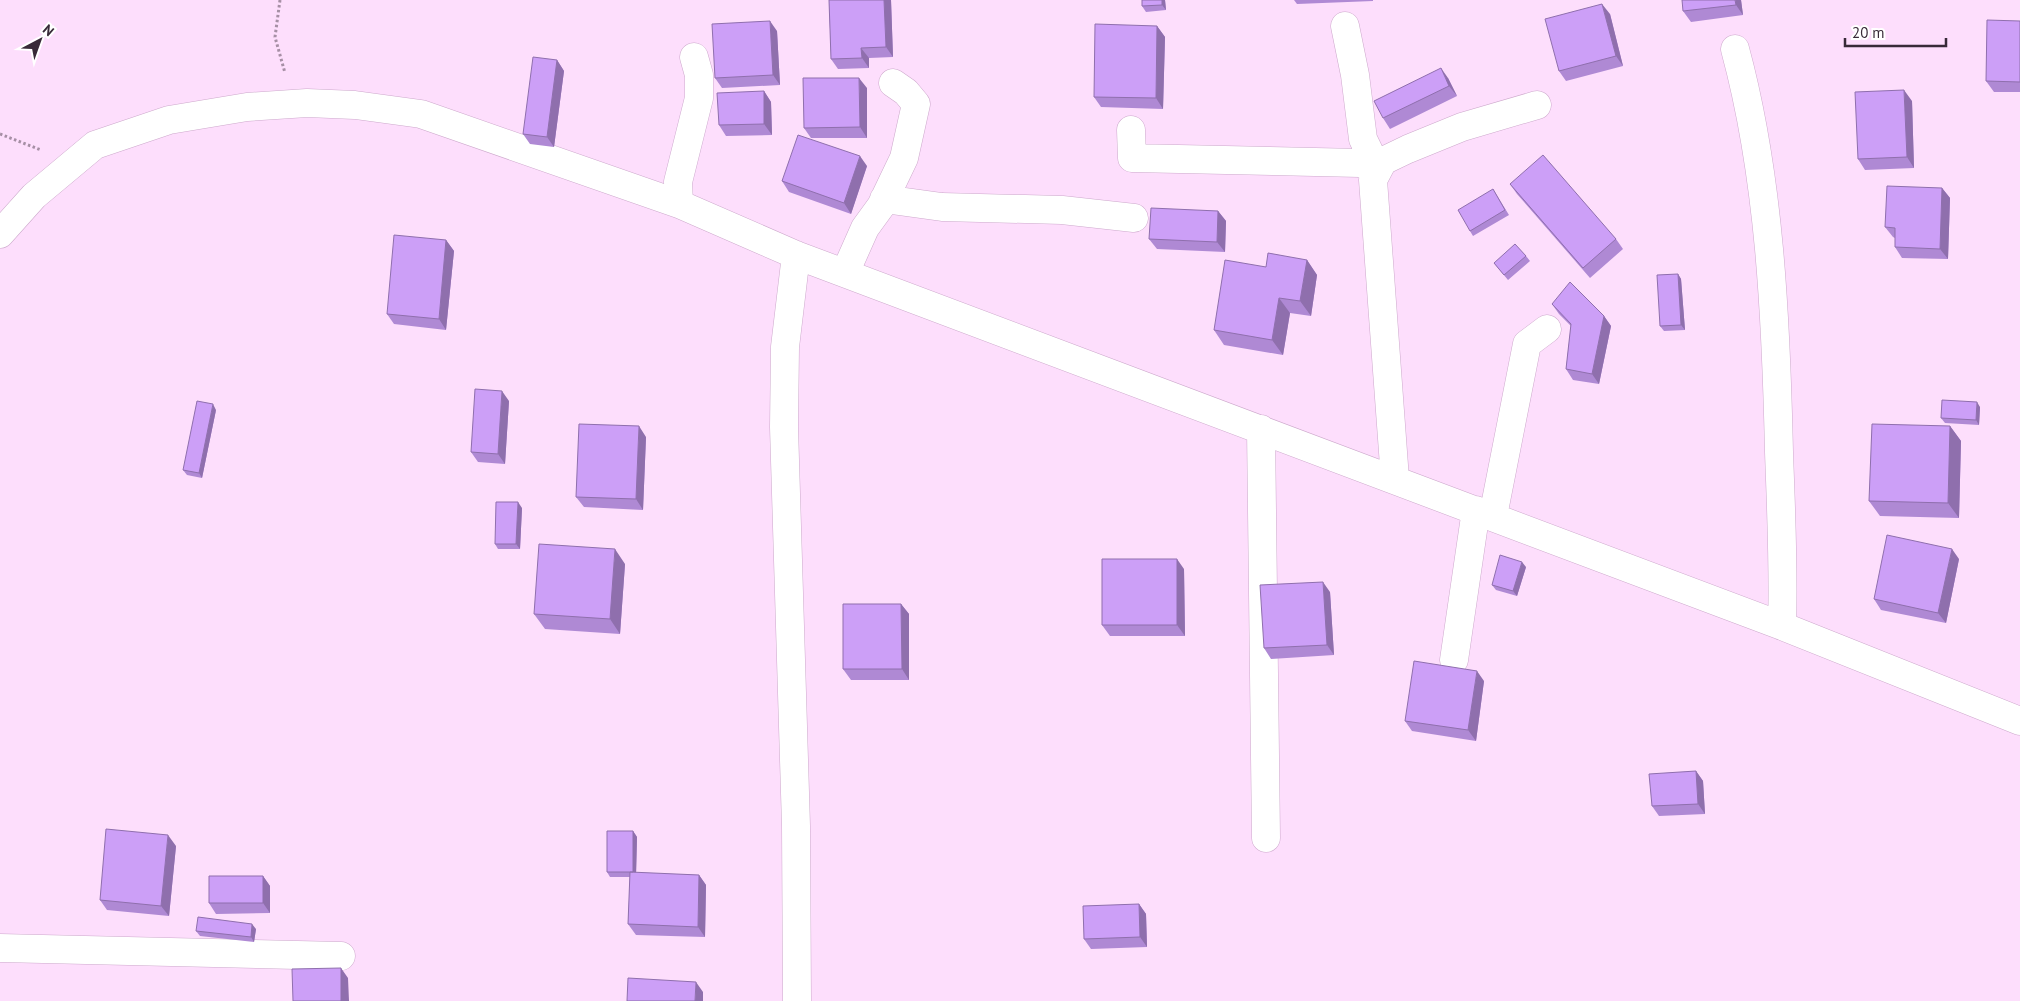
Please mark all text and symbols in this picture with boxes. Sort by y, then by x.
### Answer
north arrow [15,15,65,65]
scale bar [1845,15,1946,47]
text: N [39,20,58,40]
text: 20 m [1852,23,1885,42]

